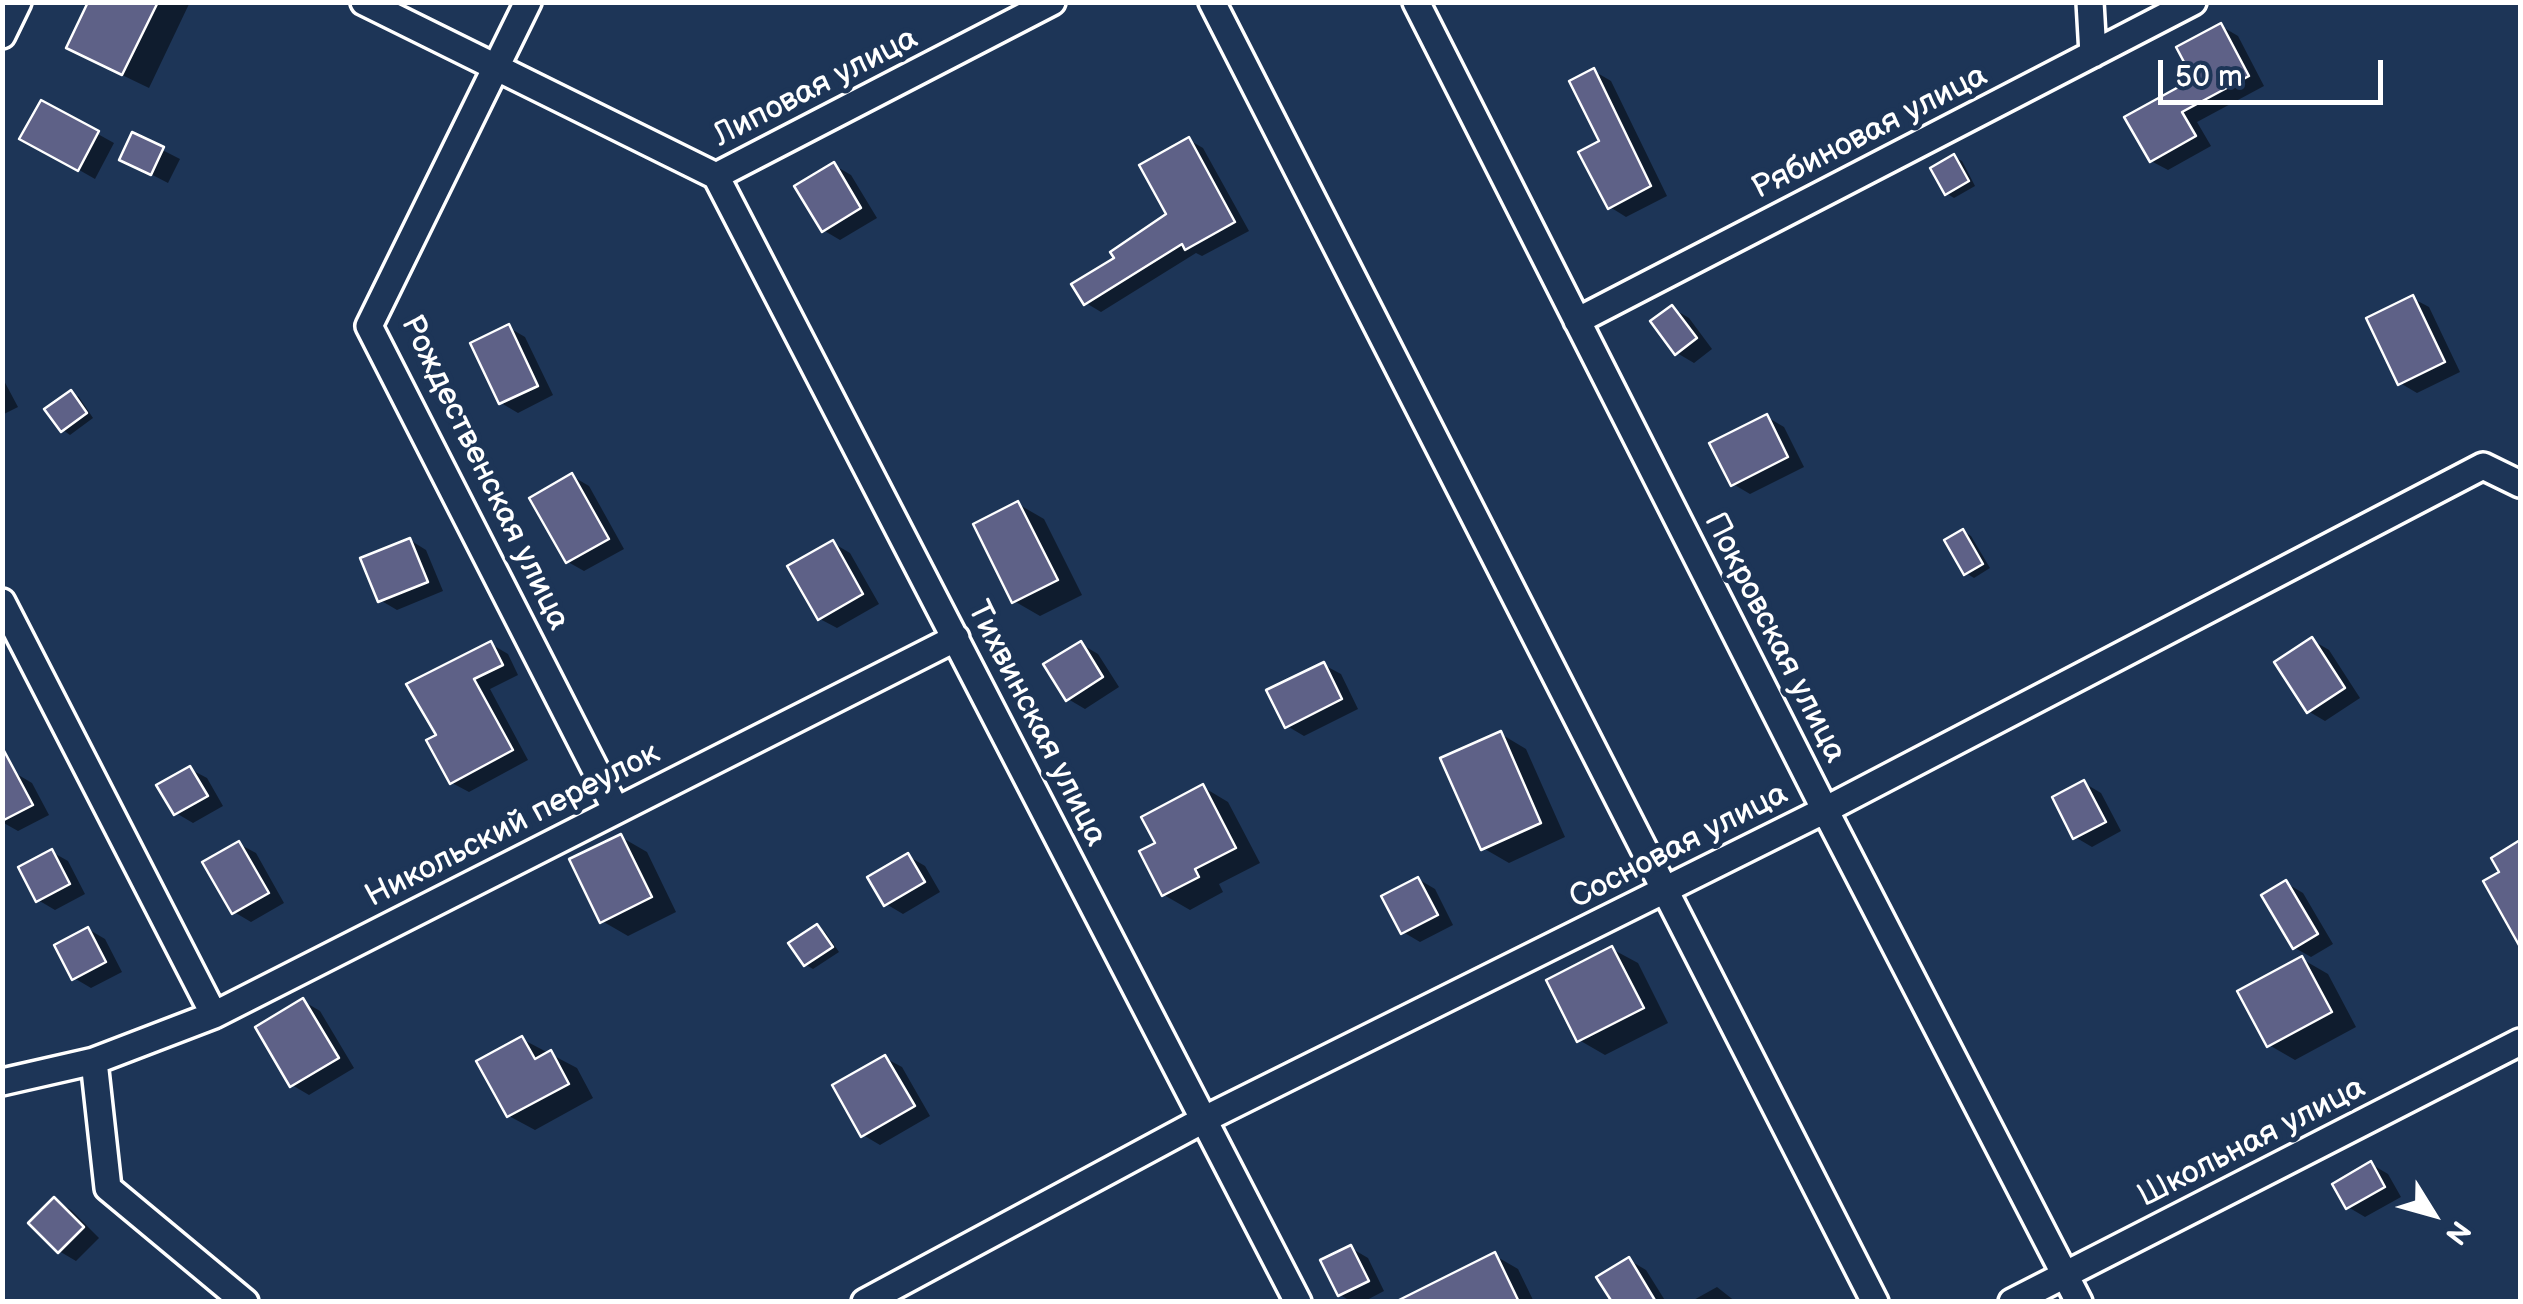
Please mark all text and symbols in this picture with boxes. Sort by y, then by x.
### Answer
street label: Липовая улица [707,20,925,156]
scale bar [2163,40,2388,102]
street label: Рябиновая улица [1746,57,1994,209]
text: 50 m [2175,59,2243,95]
street label: Рождественская улица [391,309,577,637]
street label: Покровская улица [1694,507,1854,769]
street label: Тихвинская улица [958,595,1114,853]
street label: Никольский переулок [360,735,666,917]
street label: Сосновая улица [1564,776,1794,918]
street label: Школьная улица [2132,1069,2372,1217]
north arrow [2383,1164,2483,1264]
text: N [2438,1214,2477,1251]

